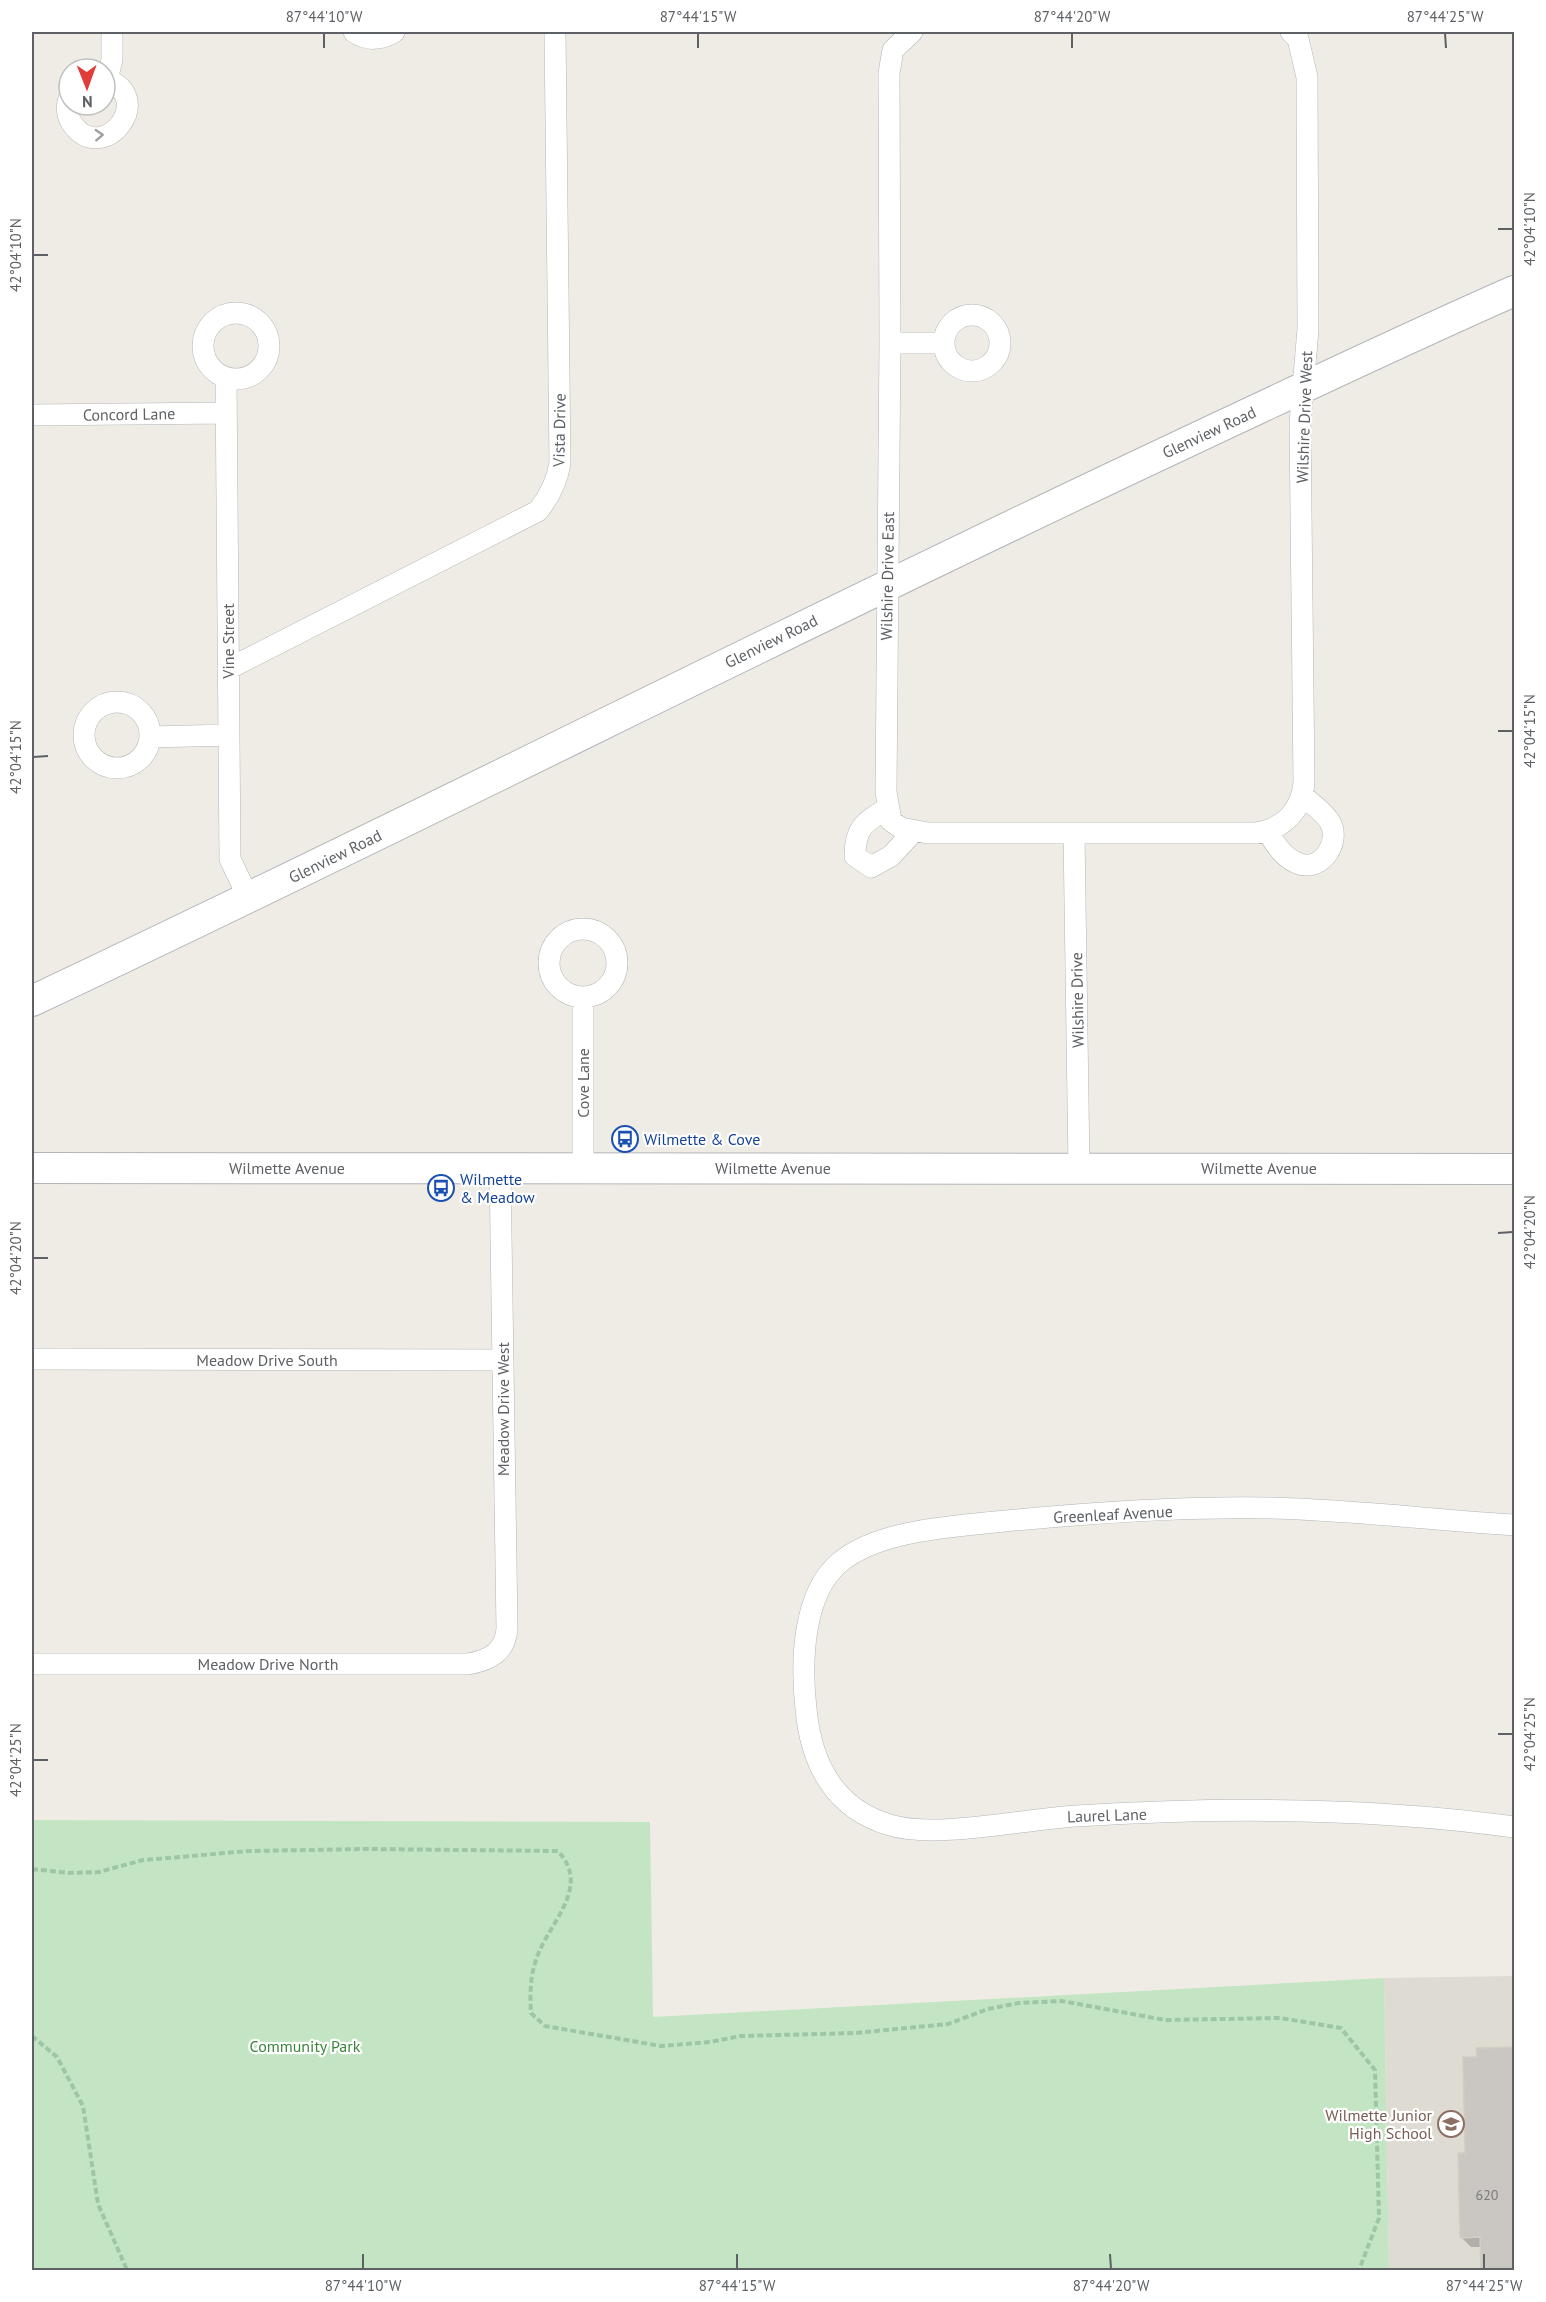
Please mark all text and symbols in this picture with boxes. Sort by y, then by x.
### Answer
text: 87°44'10"W [286,7,363,26]
text: 87°44'15"W [660,7,737,26]
text: 87°44'20"W [1034,7,1111,26]
text: 87°44'25"W [1407,7,1484,26]
north arrow [57,57,117,117]
text: N [82,92,93,112]
one-way arrow [94,129,103,142]
text: 42°04'10"N [1520,192,1539,266]
text: 42°04'10"N [6,218,25,292]
street label: Wilshire Drive West [1292,350,1316,484]
street label: Vista Drive [548,393,570,468]
street label: Glenview Road [1159,402,1259,462]
street label: Concord Lane [83,403,175,425]
street label: Wilshire Drive East [876,511,898,640]
street label: Vine Street [218,603,238,680]
street label: Glenview Road [721,610,821,672]
text: 42°04'15"N [1520,694,1539,768]
text: 42°04'15"N [6,720,25,794]
street label: Glenview Road [285,825,385,887]
street label: Wilshire Drive [1066,952,1088,1048]
street label: Cove Lane [573,1048,593,1118]
bus stop icon: Wilmette & Cove [610,1124,640,1154]
place label: Wilmette & Cove [644,1129,760,1149]
street label: Wilmette Avenue [229,1158,345,1178]
street label: Wilmette Avenue [715,1158,831,1178]
street label: Wilmette Avenue [1201,1158,1317,1178]
place label: Wilmette & Meadow [460,1169,535,1207]
bus stop icon: Wilmette & Meadow [426,1173,456,1203]
text: 42°04'20"N [1520,1195,1539,1269]
text: 42°04'20"N [6,1221,25,1295]
street label: Meadow Drive West [493,1341,513,1476]
street label: Meadow Drive South [196,1350,338,1370]
street label: Greenleaf Avenue [1053,1501,1173,1527]
street label: Meadow Drive North [198,1654,338,1674]
text: 42°04'25"N [1520,1697,1539,1771]
text: 42°04'25"N [6,1723,25,1797]
street label: Laurel Lane [1067,1804,1147,1826]
park label: Community Park [250,2036,361,2056]
place label: Wilmette Junior High School [1325,2105,1433,2143]
school or university icon: Wilmette Junior High School [1436,2109,1466,2139]
house number: 620 [1476,2186,1499,2204]
text: 87°44'10"W [325,2276,402,2295]
text: 87°44'15"W [699,2276,776,2295]
text: 87°44'20"W [1073,2276,1150,2295]
text: 87°44'25"W [1446,2276,1523,2295]

